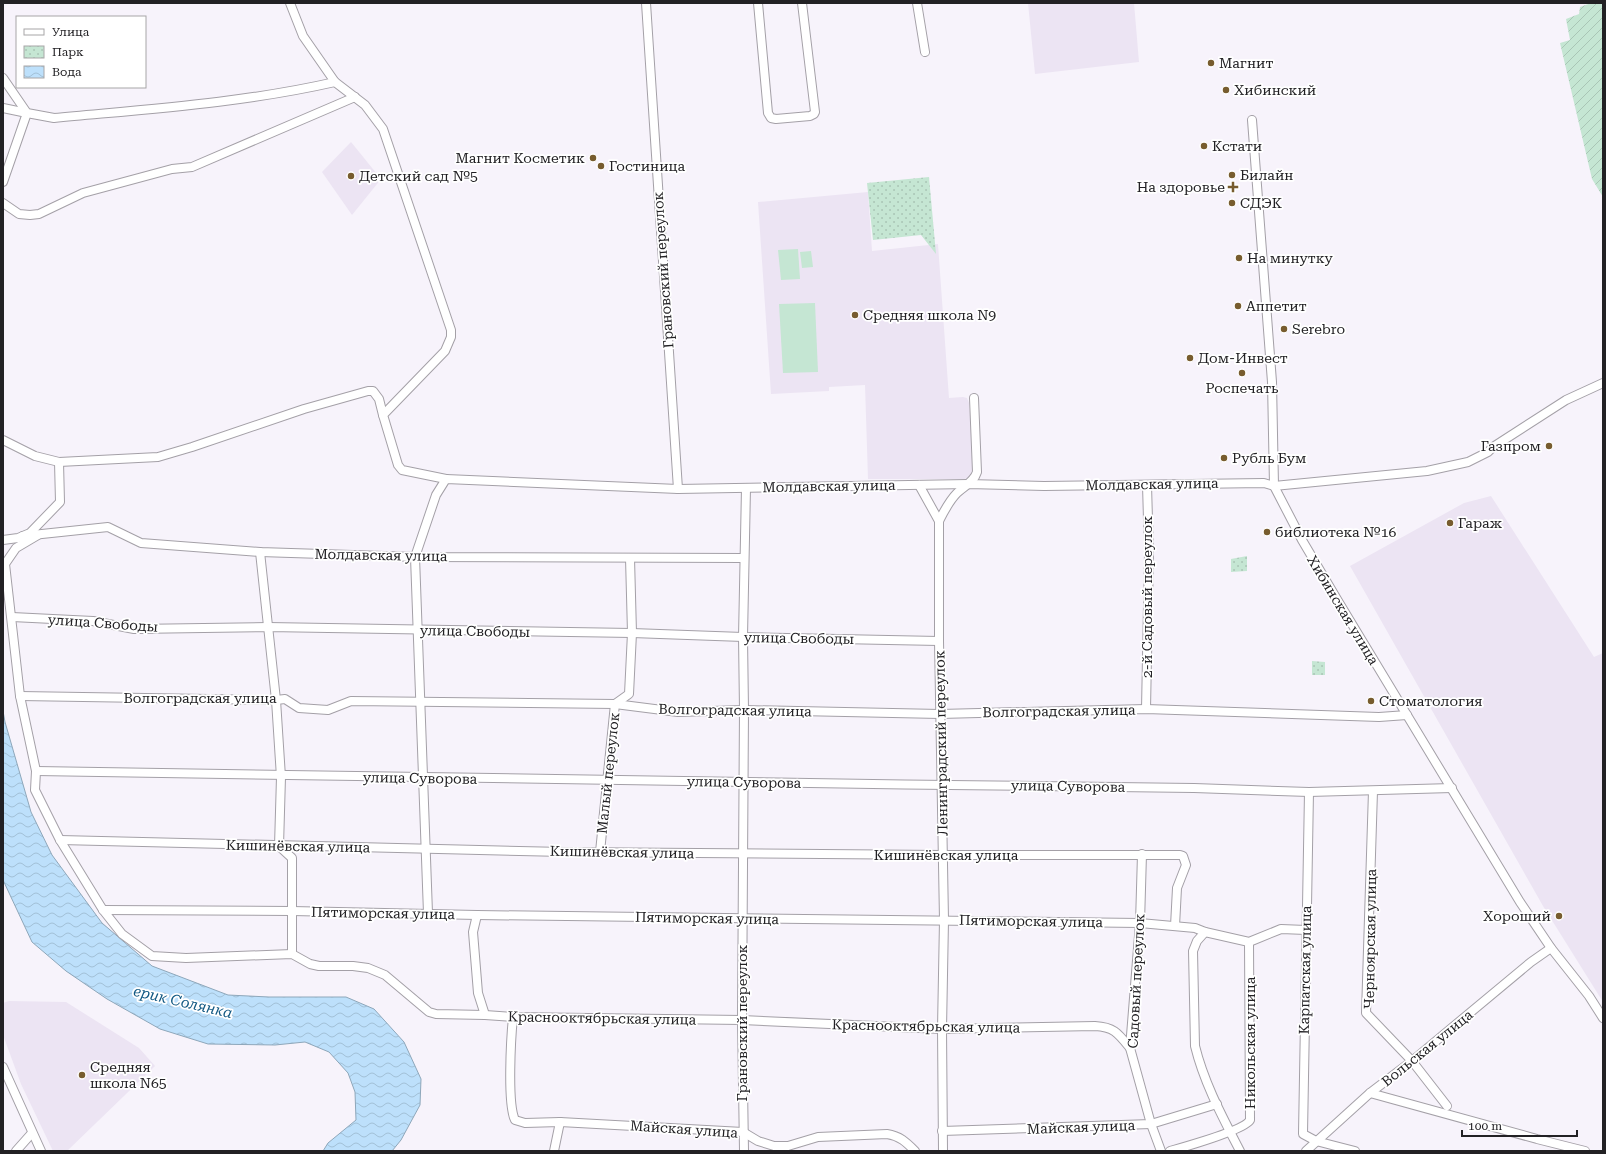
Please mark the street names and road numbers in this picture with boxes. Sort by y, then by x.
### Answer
street label: Грановский переулок [650,191,676,349]
street label: Молдавская улица [1085,475,1219,493]
street label: Молдавская улица [762,477,896,495]
street label: 2-й Садовый переулок [1139,516,1155,678]
street label: Молдавская улица [314,546,448,564]
street label: Хибинская улица [1304,552,1382,668]
street label: улица Свободы [47,611,159,635]
street label: улица Свободы [420,622,530,640]
street label: улица Свободы [744,629,854,647]
street label: Ленинградский переулок [931,650,951,836]
street label: Волгоградская улица [123,690,277,706]
street label: Волгоградская улица [658,701,812,719]
street label: Волгоградская улица [982,702,1136,720]
street label: Малый переулок [594,711,622,834]
street label: улица Суворова [363,769,478,787]
street label: улица Суворова [687,773,802,791]
street label: улица Суворова [1011,777,1126,795]
street label: Кишинёвская улица [226,837,371,855]
street label: Кишинёвская улица [550,843,695,861]
street label: Кишинёвская улица [874,847,1019,863]
street label: Черноярская улица [1361,868,1379,1009]
street label: Пятиморская улица [311,904,456,922]
street label: Карпатская улица [1296,905,1314,1035]
street label: Пятиморская улица [635,909,780,927]
street label: Пятиморская улица [959,912,1104,930]
street label: Садовый переулок [1124,913,1148,1049]
street label: Грановский переулок [734,944,750,1102]
street label: Никольская улица [1242,976,1258,1109]
street label: Вольская улица [1378,1006,1476,1090]
street label: Краснооктябрьская улица [508,1008,697,1028]
street label: Краснооктябрьская улица [832,1016,1021,1036]
street label: Майская улица [629,1117,739,1141]
street label: Майская улица [1027,1117,1136,1137]

